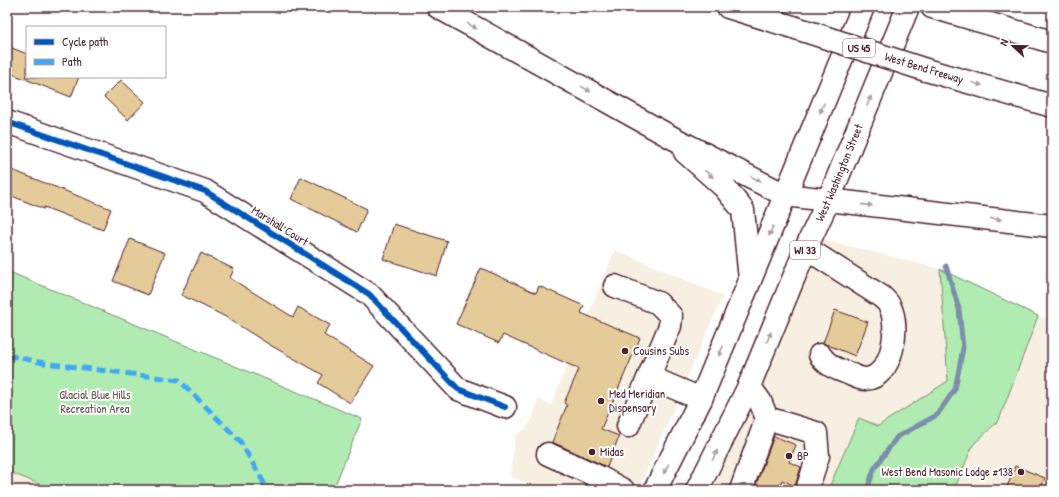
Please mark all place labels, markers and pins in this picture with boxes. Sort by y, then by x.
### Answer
place label: Cousins Subs [633,342,690,359]
marker: Cousins Subs [620,346,630,356]
place label: Med Meridian Dispensary [609,385,665,416]
marker: Med Meridian Dispensary [596,396,606,406]
place label: Midas [600,443,624,460]
marker: Midas [587,447,597,457]
place label: BP [797,447,809,464]
marker: BP [784,451,794,461]
place label: West Bend Masonic Lodge #138 [882,463,1013,480]
marker: West Bend Masonic Lodge #138 [1016,467,1026,477]

